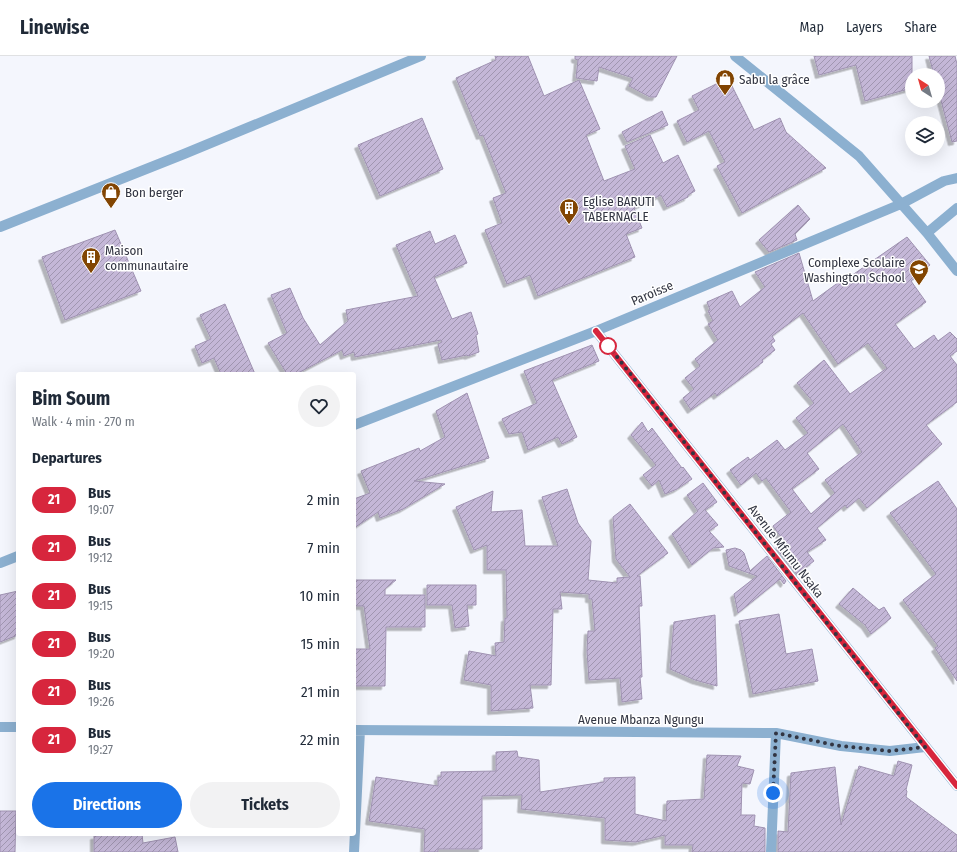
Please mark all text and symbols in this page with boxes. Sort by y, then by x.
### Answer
text: Linewise [20,16,89,39]
text: Map [800,19,824,36]
text: Layers [846,19,882,36]
text: Share [904,19,937,36]
shop icon: Sabu la grâce [714,68,736,96]
north arrow [905,68,945,108]
map controls [905,68,945,156]
place label: Sabu la grâce [739,72,810,87]
button: layers [905,116,945,156]
shop icon: Bon berger [100,181,122,209]
place label: Bon berger [125,185,184,200]
place label: Eglise BARUTI TABERNACLE [583,194,655,224]
building icon: Eglise BARUTI TABERNACLE [558,197,580,225]
place label: Maison communautaire [105,243,188,273]
building icon: Maison communautaire [80,246,102,274]
place label: Complexe Scolaire Washington School [804,255,906,285]
school or university icon: Complexe Scolaire Washington School [908,258,930,286]
street label: Paroisse [629,277,675,309]
unlabelled marker [599,337,617,355]
button: heart [298,385,340,427]
text: Bim Soum [32,387,110,410]
text: Walk · 4 min · 270 m [32,414,135,429]
text: Departures [32,449,102,467]
text: Bus [88,484,111,502]
text: 21 [48,491,60,508]
text: 2 min [307,491,340,509]
street label: Avenue Mfumu Nsaka [745,501,827,601]
text: 19:07 [88,502,114,517]
text: Bus [88,532,111,550]
text: 21 [48,539,60,556]
text: 7 min [307,539,340,557]
text: 19:12 [88,550,112,565]
text: Bus [88,580,111,598]
text: 21 [48,587,60,604]
text: 10 min [300,587,340,605]
text: 19:15 [88,598,113,613]
text: Bus [88,628,111,646]
text: 21 [48,635,60,652]
text: 15 min [301,635,340,653]
text: 19:20 [88,646,115,661]
text: Bus [88,676,111,694]
text: 21 [48,683,60,700]
text: 21 min [301,683,340,701]
text: 19:26 [88,694,114,709]
street label: Avenue Mbanza Ngungu [578,712,704,727]
text: Bus [88,724,111,742]
text: 21 [48,731,60,748]
text: 22 min [300,731,340,749]
text: 19:27 [88,742,113,757]
button: Directions [32,782,182,828]
button: Tickets [190,782,340,828]
your location [763,783,783,803]

